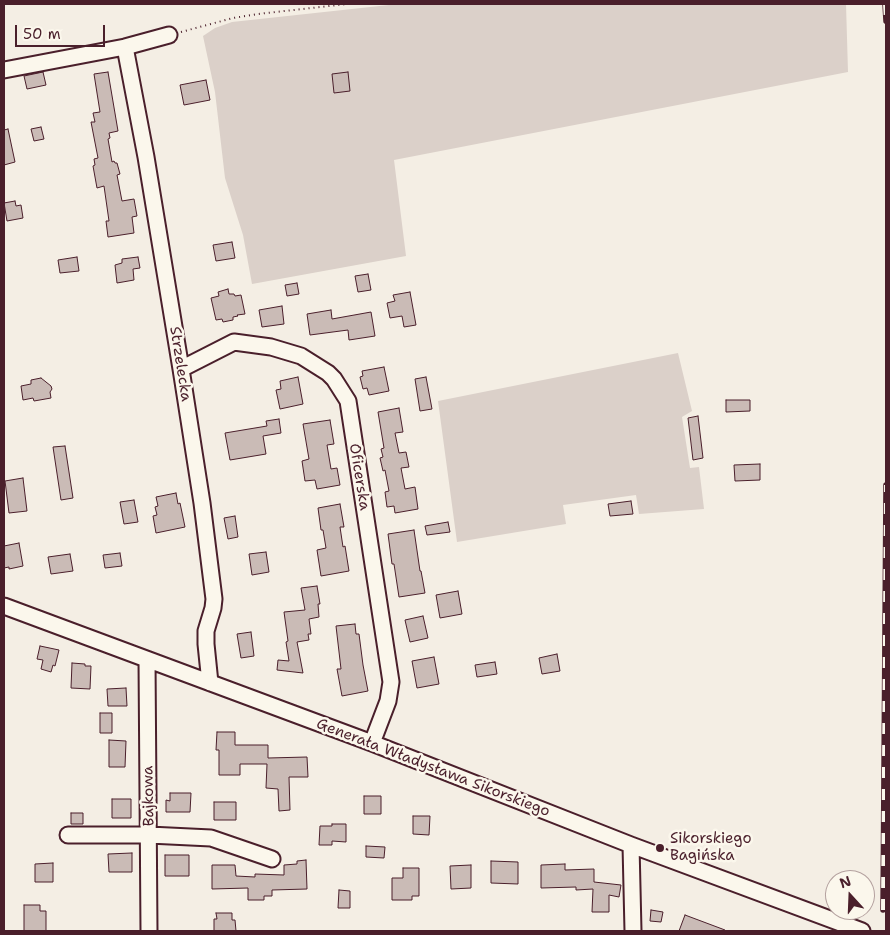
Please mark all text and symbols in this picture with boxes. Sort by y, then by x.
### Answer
scale bar [18,15,108,47]
text: 50 m [23,24,61,44]
street label: Strzelecka [165,325,195,403]
street label: Oficerska [345,442,373,512]
street label: Generała Władysława Sikorskiego [314,715,552,821]
street label: Bajkowa [139,765,159,827]
place label: Sikorskiego Bagińska [670,830,752,865]
marker: Sikorskiego Bagińska [654,842,666,854]
north arrow [825,870,875,920]
text: N [837,871,854,892]

